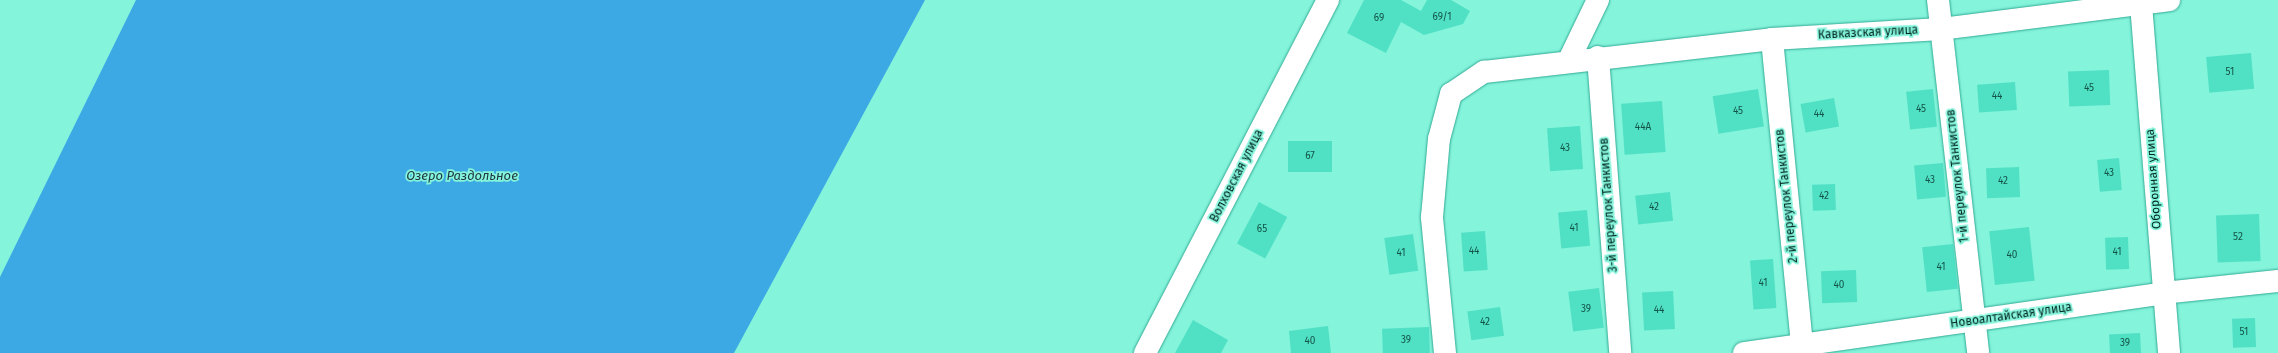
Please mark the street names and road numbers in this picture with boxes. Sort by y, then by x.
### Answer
street label: Кавказская улица [1818,23,1918,43]
street label: 1-й переулок Танкистов [1944,109,1972,243]
street label: Волховская улица [1207,127,1267,225]
street label: 2-й переулок Танкистов [1773,128,1801,264]
street label: Оборонная улица [2143,128,2165,230]
street label: 3-й переулок Танкистов [1597,137,1621,273]
street label: Новоалтайская улица [1949,300,2073,332]

